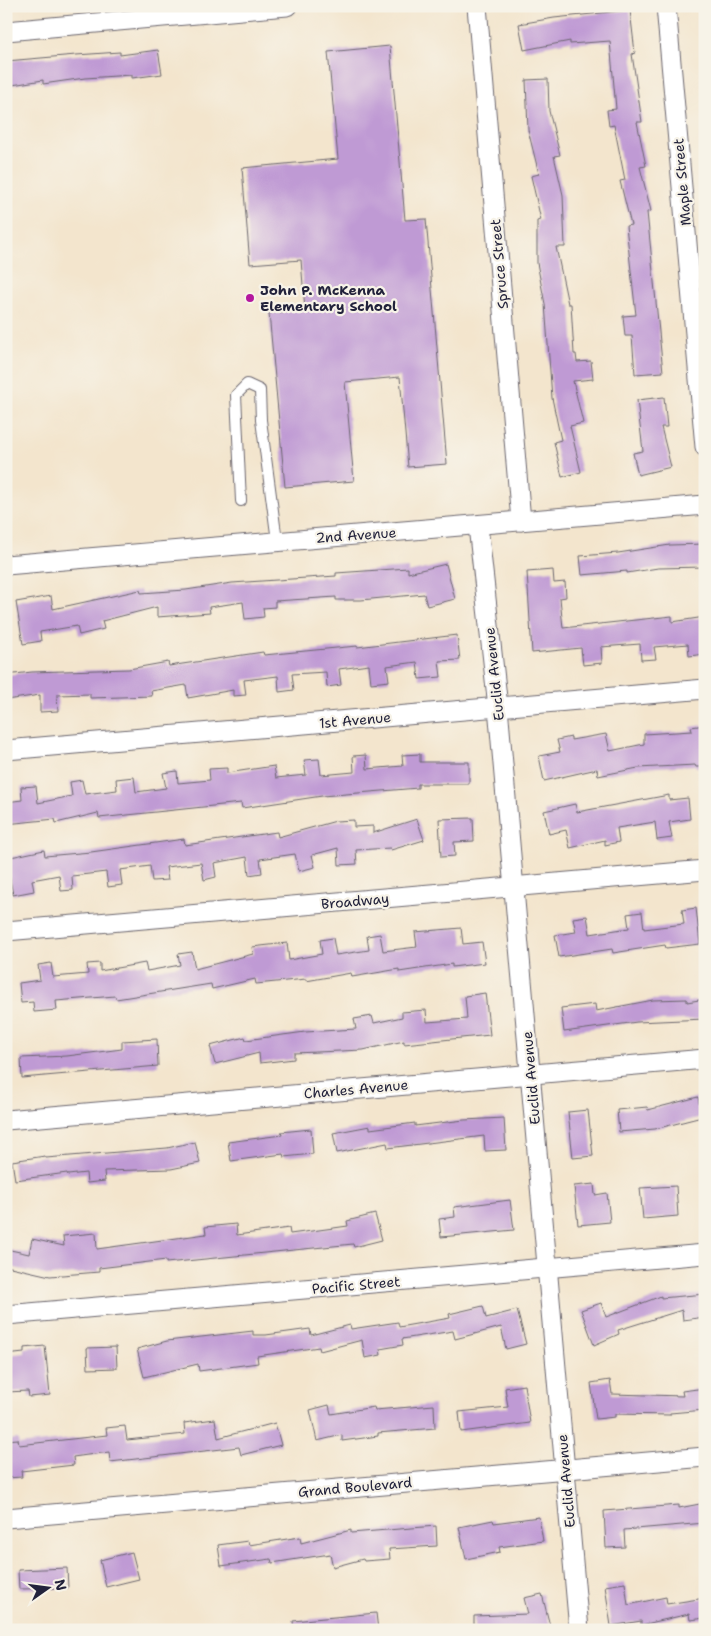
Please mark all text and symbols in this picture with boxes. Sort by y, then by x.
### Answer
street label: Maple Street [669,137,695,227]
street label: Spruce Street [486,218,512,310]
place label: John P. McKenna Elementary School [260,281,397,315]
marker: John P. McKenna Elementary School [244,292,256,304]
street label: 2nd Avenue [315,523,397,547]
street label: Euclid Avenue [480,626,508,722]
street label: 1st Avenue [318,708,392,732]
street label: Broadway [320,889,390,913]
street label: Euclid Avenue [518,1030,544,1126]
street label: Charles Avenue [303,1075,409,1103]
street label: Pacific Street [311,1272,401,1298]
street label: Euclid Avenue [553,1433,579,1529]
street label: Grand Boulevard [297,1473,413,1501]
north arrow [22,1564,72,1614]
text: N [51,1577,71,1592]

